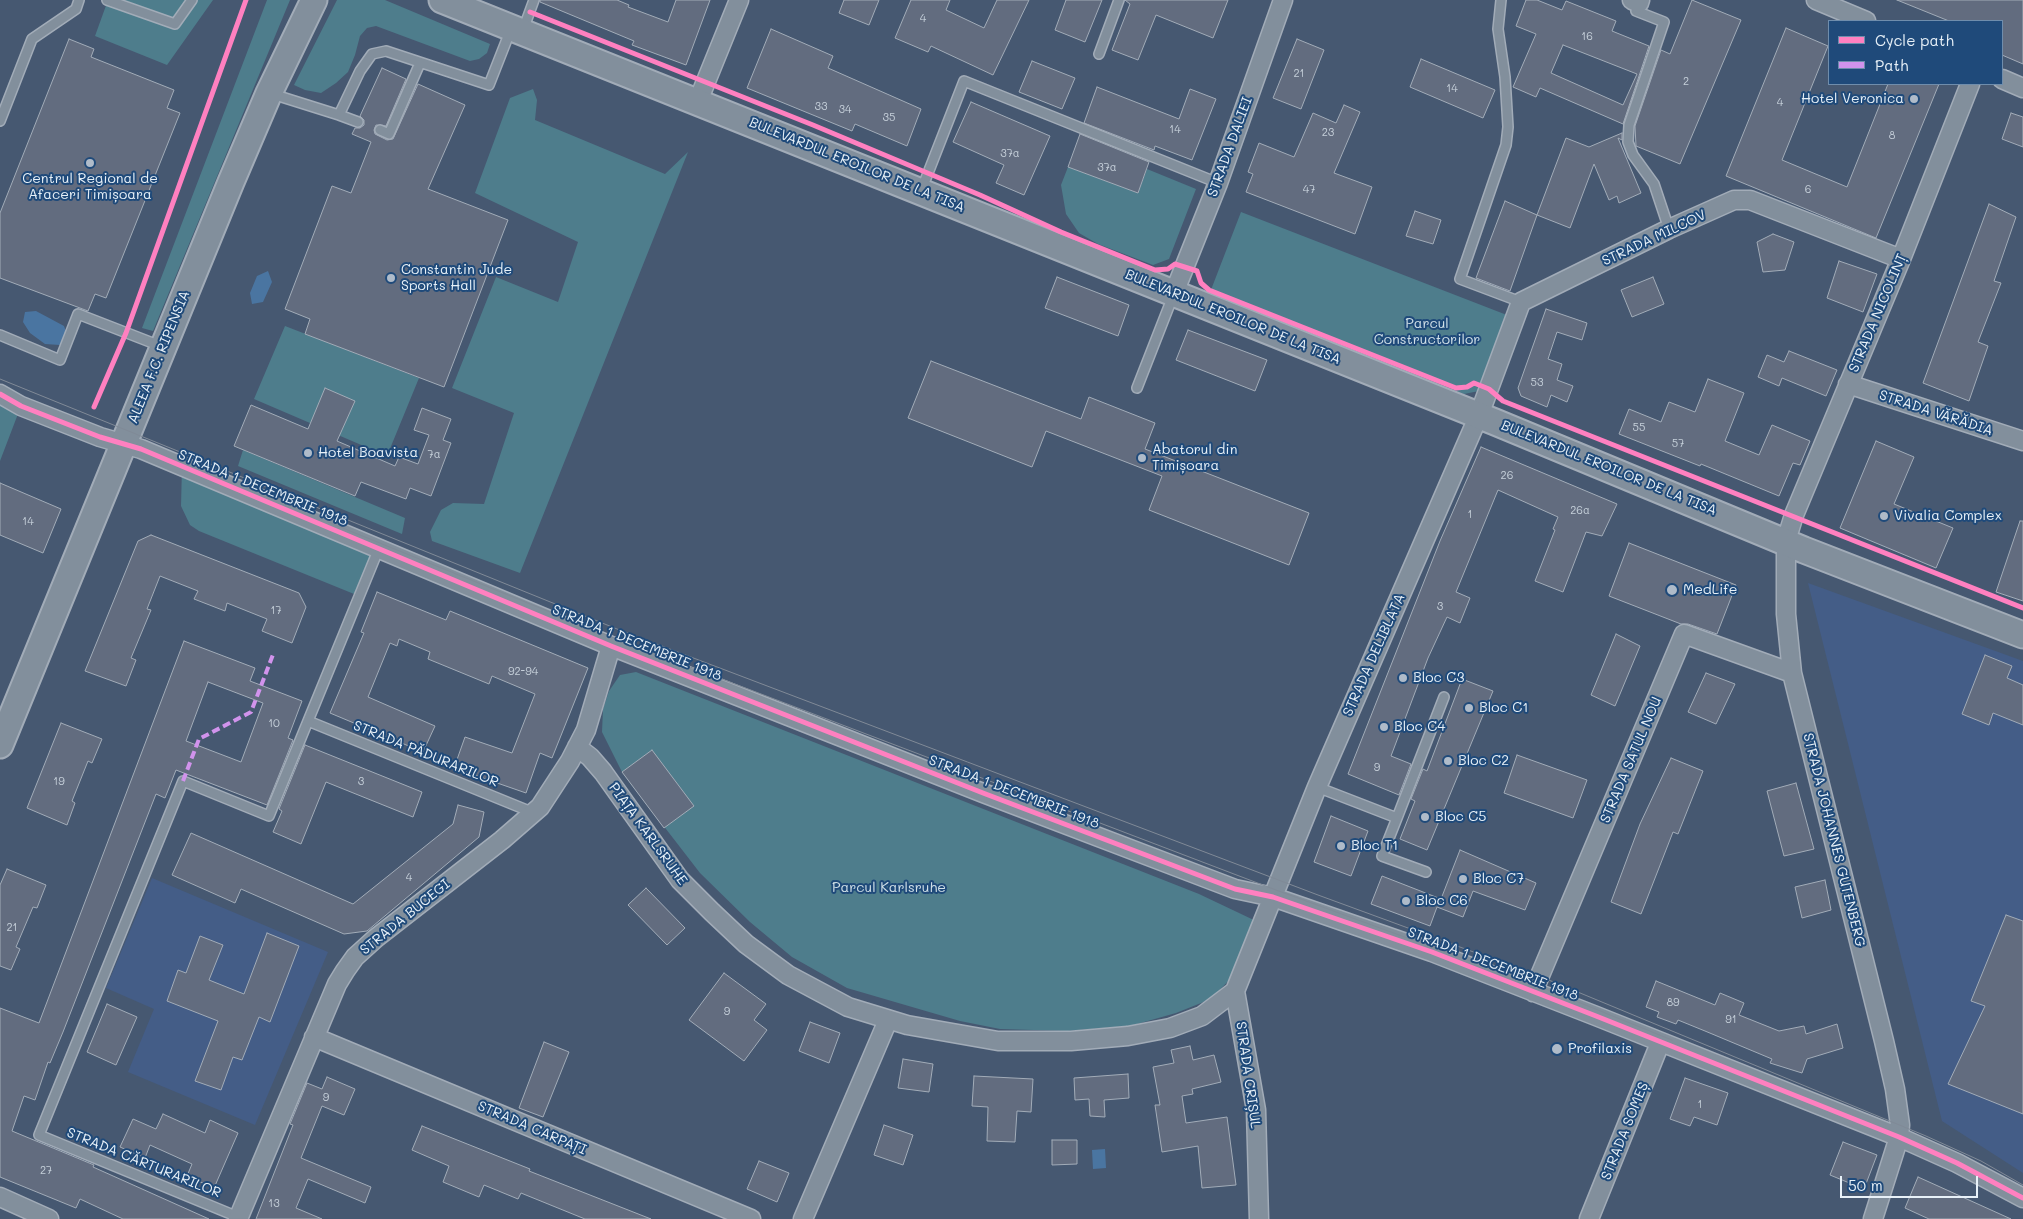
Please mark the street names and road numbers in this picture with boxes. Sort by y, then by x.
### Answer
street label: STRADA DALIEI [1204,95,1256,199]
street label: BULEVARDUL EROILOR DE LA TISA [747,114,967,216]
street label: STRADA MILCOV [1599,207,1709,269]
street label: STRADA NICOLINȚ [1845,251,1911,375]
street label: BULEVARDUL EROILOR DE LA TISA [1123,266,1343,368]
street label: ALEEA F.C. RIPENSIA [125,288,193,426]
street label: STRADA VĂRĂDIA [1877,387,1995,439]
street label: BULEVARDUL EROILOR DE LA TISA [1499,417,1719,519]
street label: STRADA 1 DECEMBRIE 1918 [176,446,350,530]
street label: STRADA DELIBLATA [1339,591,1409,719]
street label: STRADA 1 DECEMBRIE 1918 [550,601,724,685]
street label: STRADA SATUL NOU [1597,694,1665,826]
street label: STRADA PĂDURARILOR [351,717,501,791]
street label: STRADA JOHANNES GUTENBERG [1799,731,1869,949]
street label: STRADA 1 DECEMBRIE 1918 [926,752,1102,832]
street label: PIAȚA KARLSRUHE [605,780,691,888]
street label: STRADA BUCEGI [357,876,453,958]
street label: STRADA 1 DECEMBRIE 1918 [1405,924,1581,1004]
street label: STRADA CRIȘUL [1232,1020,1264,1130]
street label: STRADA SOMEȘ [1598,1080,1652,1182]
street label: STRADA CARPAȚI [475,1098,589,1158]
street label: STRADA CĂRTURARILOR [64,1124,224,1202]

